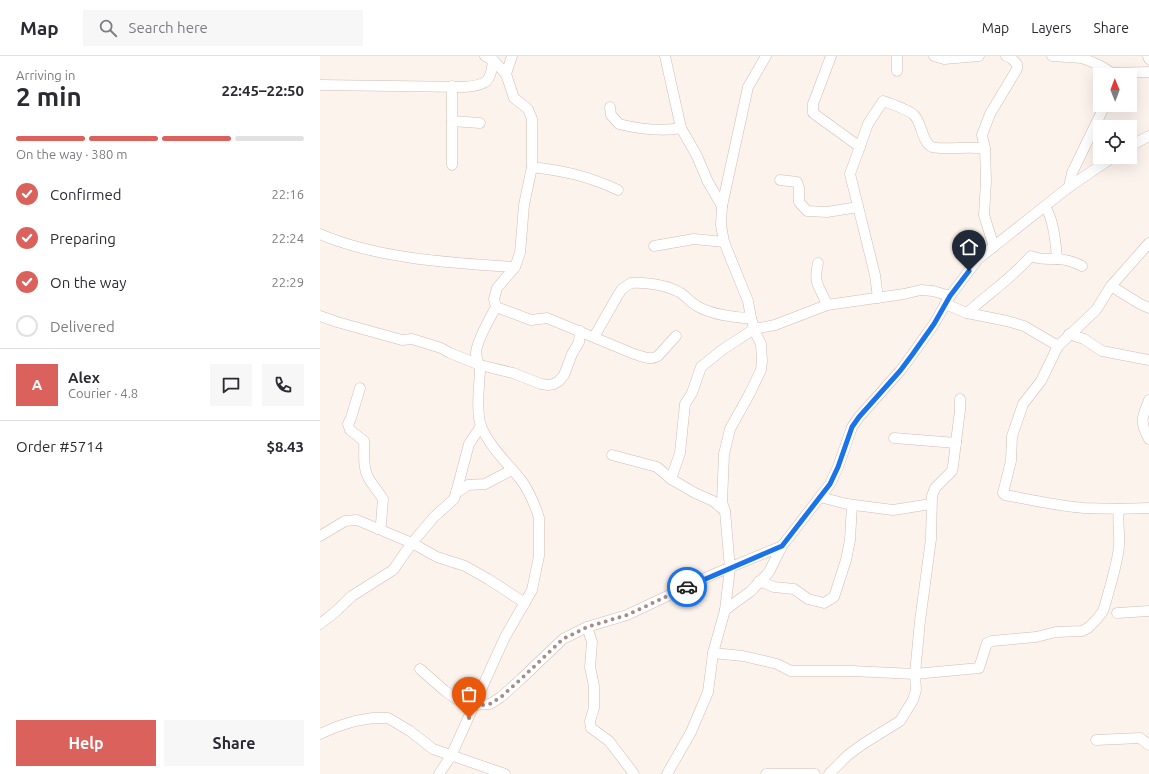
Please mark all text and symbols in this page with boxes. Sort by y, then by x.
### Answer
search box [83,10,363,46]
text: Map [20,17,59,39]
icon: search [97,17,119,39]
text: Search here [129,19,208,36]
text: Map [982,20,1009,36]
text: Layers [1031,20,1071,36]
text: Share [1093,20,1129,36]
text: Arriving in [16,68,75,82]
north arrow [1093,68,1137,112]
map controls [1093,68,1137,164]
text: 2 min [16,82,82,111]
text: 22:45–22:50 [221,82,304,99]
button: locate [1093,120,1137,164]
text: On the way · 380 m [16,147,128,161]
icon: check [16,183,38,205]
text: Confirmed [50,186,122,203]
text: 22:16 [271,187,304,201]
icon: check [16,227,38,249]
text: Preparing [50,230,116,247]
pin [952,230,986,271]
text: 22:24 [271,231,304,245]
icon: home [958,236,980,258]
icon: check [16,271,38,293]
text: On the way [50,274,126,291]
text: 22:29 [271,275,304,289]
text: Delivered [50,318,115,335]
button: chat [210,364,252,406]
button: phone [262,364,304,406]
text: Alex [68,369,100,386]
text: A [32,376,42,393]
text: Courier · 4.8 [68,386,138,400]
text: Order #5714 [16,438,103,455]
text: $8.43 [266,438,304,455]
courier [667,567,707,607]
icon: car [676,576,698,598]
pin [452,677,486,718]
icon: bag [458,683,480,705]
button: Help [16,720,156,766]
button: Share [164,720,304,766]

